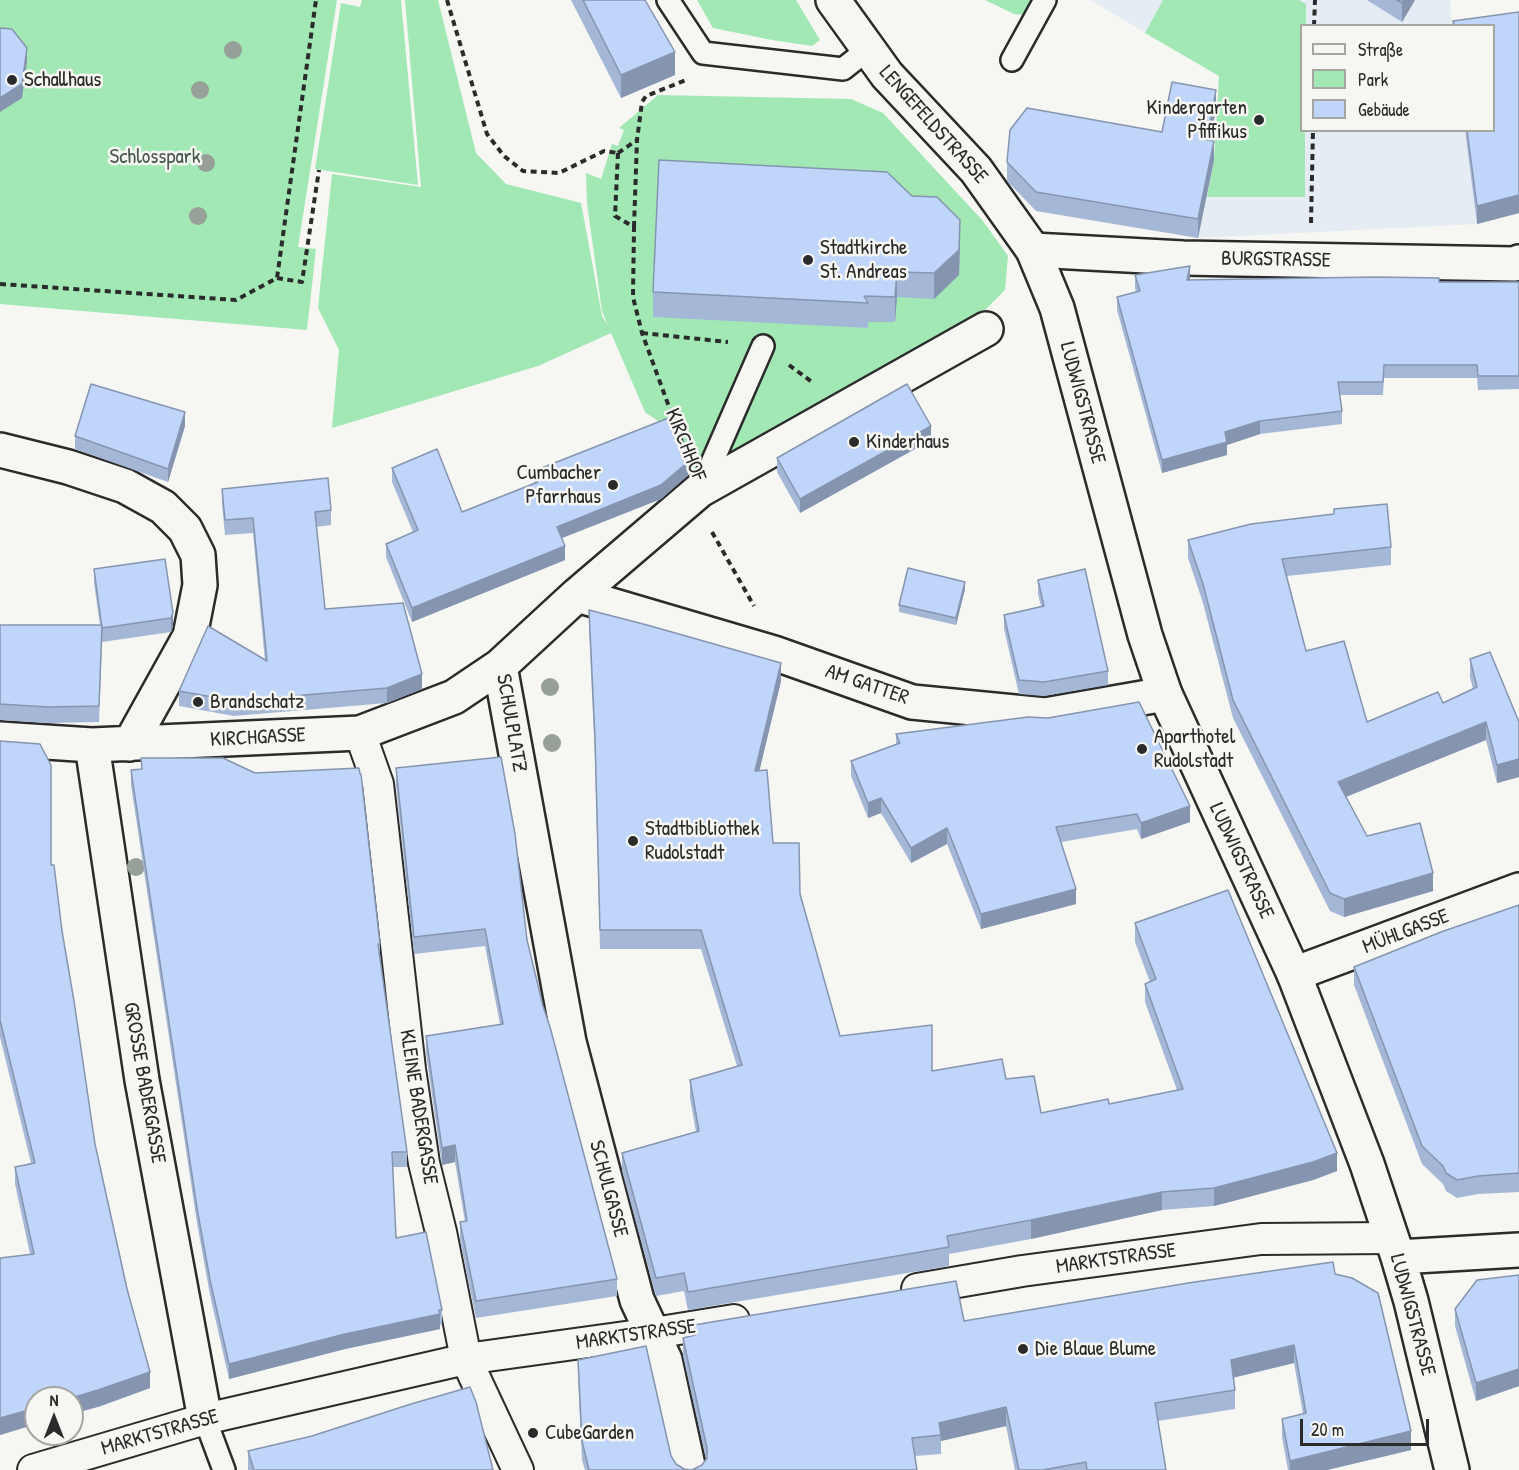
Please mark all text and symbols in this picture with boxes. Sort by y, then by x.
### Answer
legend [1300,24,1495,132]
text: Straße [1358,37,1403,62]
street label: LENGEFELDSTRASSE [873,61,993,189]
place label: Schallhaus [24,67,101,93]
text: Park [1358,67,1388,92]
marker: Schallhaus [5,73,19,87]
place label: Kindergarten Pfiffikus [1146,95,1247,145]
text: Gebäude [1358,97,1410,122]
marker: Kindergarten Pfiffikus [1252,113,1266,127]
park label: Schlosspark [110,144,200,170]
place label: Stadtkirche St. Andreas [820,235,907,285]
street label: BURGSTRASSE [1221,246,1331,274]
marker: Stadtkirche St. Andreas [801,253,815,267]
street label: LUDWIGSTRASSE [1054,339,1110,467]
street label: KIRCHHOF [659,405,711,485]
place label: Kinderhaus [866,429,949,455]
marker: Kinderhaus [847,435,861,449]
place label: Cumbacher Pfarrhaus [517,460,601,510]
marker: Cumbacher Pfarrhaus [606,478,620,492]
street label: AM GATTER [822,659,912,711]
street label: SCHULPLATZ [490,672,532,774]
place label: Brandschatz [210,689,304,715]
marker: Brandschatz [191,695,205,709]
street label: KIRCHGASSE [210,723,306,753]
place label: Aparthotel Rudolstadt [1154,724,1235,774]
marker: Aparthotel Rudolstadt [1135,742,1149,756]
street label: LUDWIGSTRASSE [1203,799,1279,923]
place label: Stadtbibliothek Rudolstadt [645,816,759,866]
marker: Stadtbibliothek Rudolstadt [626,834,640,848]
street label: MÜHLGASSE [1359,904,1453,960]
street label: GROSSE BADERGASSE [117,1000,171,1166]
street label: KLEINE BADERGASSE [393,1028,443,1186]
street label: SCHULGASSE [583,1138,633,1240]
street label: MARKTSTRASSE [1054,1238,1178,1280]
street label: LUDWIGSTRASSE [1384,1251,1440,1379]
street label: MARKTSTRASSE [574,1314,698,1356]
place label: Die Blaue Blume [1035,1336,1156,1362]
marker: Die Blaue Blume [1016,1342,1030,1356]
north arrow [24,1386,84,1446]
text: N [50,1389,58,1411]
street label: MARKTSTRASSE [98,1404,222,1462]
scale bar [1303,1407,1432,1445]
text: 20 m [1311,1417,1344,1442]
place label: CubeGarden [545,1420,634,1446]
marker: CubeGarden [526,1426,540,1440]

